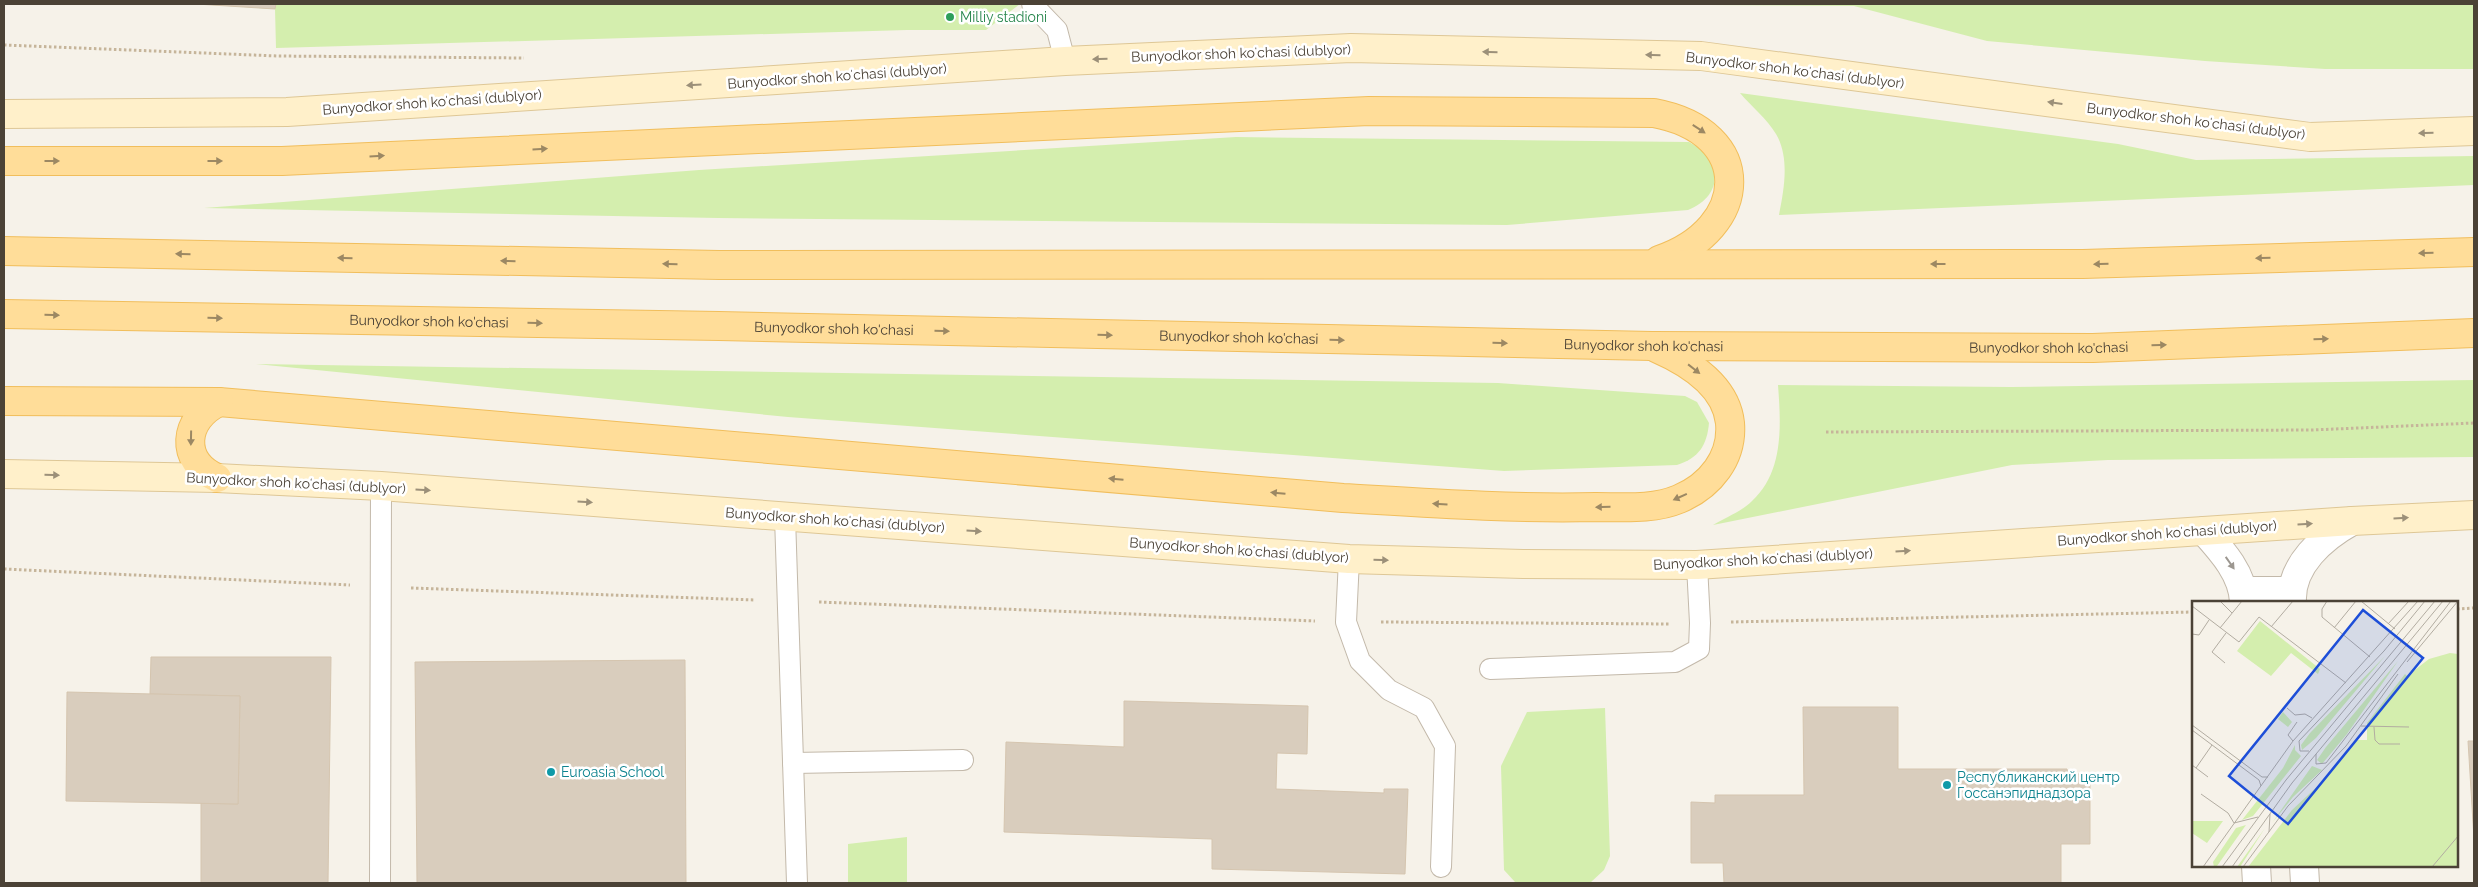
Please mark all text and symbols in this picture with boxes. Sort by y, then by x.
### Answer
place label: Milliy stadioni [960,9,1047,25]
marker: Milliy stadioni [944,11,956,23]
street label: Bunyodkor shoh koʻchasi (dublyor) [1131,41,1351,65]
one-way arrow [1482,47,1498,55]
street label: Bunyodkor shoh koʻchasi (dublyor) [1685,49,1905,91]
one-way arrow [1644,51,1660,59]
one-way arrow [1092,56,1108,64]
street label: Bunyodkor shoh koʻchasi (dublyor) [727,60,947,92]
one-way arrow [686,82,702,90]
street label: Bunyodkor shoh koʻchasi (dublyor) [322,86,542,118]
one-way arrow [2047,99,2063,107]
street label: Bunyodkor shoh koʻchasi (dublyor) [2086,100,2306,142]
one-way arrow [1692,125,1706,134]
one-way arrow [2417,129,2433,137]
one-way arrow [532,144,548,152]
one-way arrow [370,152,386,160]
one-way arrow [45,157,61,165]
one-way arrow [207,157,223,165]
one-way arrow [175,250,191,258]
one-way arrow [2417,250,2433,258]
one-way arrow [337,253,353,261]
one-way arrow [2255,255,2271,263]
one-way arrow [500,256,516,264]
one-way arrow [662,260,678,268]
one-way arrow [1930,260,1946,268]
one-way arrow [2092,260,2108,268]
one-way arrow [45,311,61,319]
street label: Bunyodkor shoh ko'chasi [349,312,509,330]
one-way arrow [207,314,223,322]
one-way arrow [527,319,543,327]
street label: Bunyodkor shoh ko'chasi [754,319,914,338]
one-way arrow [935,327,951,335]
street label: Bunyodkor shoh ko'chasi [1159,327,1319,347]
one-way arrow [1097,331,1113,339]
one-way arrow [2314,335,2330,343]
one-way arrow [1330,336,1346,344]
street label: Bunyodkor shoh ko'chasi [1564,336,1723,354]
one-way arrow [1492,339,1508,347]
street label: Bunyodkor shoh ko'chasi [1969,339,2129,356]
one-way arrow [2151,341,2167,349]
one-way arrow [1688,364,1701,375]
one-way arrow [187,430,195,446]
street label: Bunyodkor shoh koʻchasi (dublyor) [186,469,406,497]
one-way arrow [45,471,61,479]
one-way arrow [1108,475,1124,483]
one-way arrow [415,486,431,494]
one-way arrow [1270,489,1286,497]
one-way arrow [1673,494,1687,502]
one-way arrow [578,498,594,506]
one-way arrow [1432,499,1448,507]
one-way arrow [1594,503,1610,511]
street label: Bunyodkor shoh koʻchasi (dublyor) [725,504,945,536]
one-way arrow [2393,514,2409,522]
street label: Bunyodkor shoh koʻchasi (dublyor) [2057,517,2277,549]
one-way arrow [2297,520,2313,528]
one-way arrow [966,527,982,535]
street label: Bunyodkor shoh koʻchasi (dublyor) [1129,534,1349,566]
street label: Bunyodkor shoh koʻchasi (dublyor) [1653,545,1873,573]
one-way arrow [1895,547,1911,555]
one-way arrow [1373,556,1389,564]
one-way arrow [2225,557,2235,570]
inset map [2192,601,2458,867]
place label: Euroasia School [561,764,664,780]
marker: Euroasia School [545,766,557,778]
place label: Республиканский центр Госсанэпиднадзора [1957,769,2120,801]
marker: Республиканский центр Госсанэпиднадзора [1941,779,1953,791]

